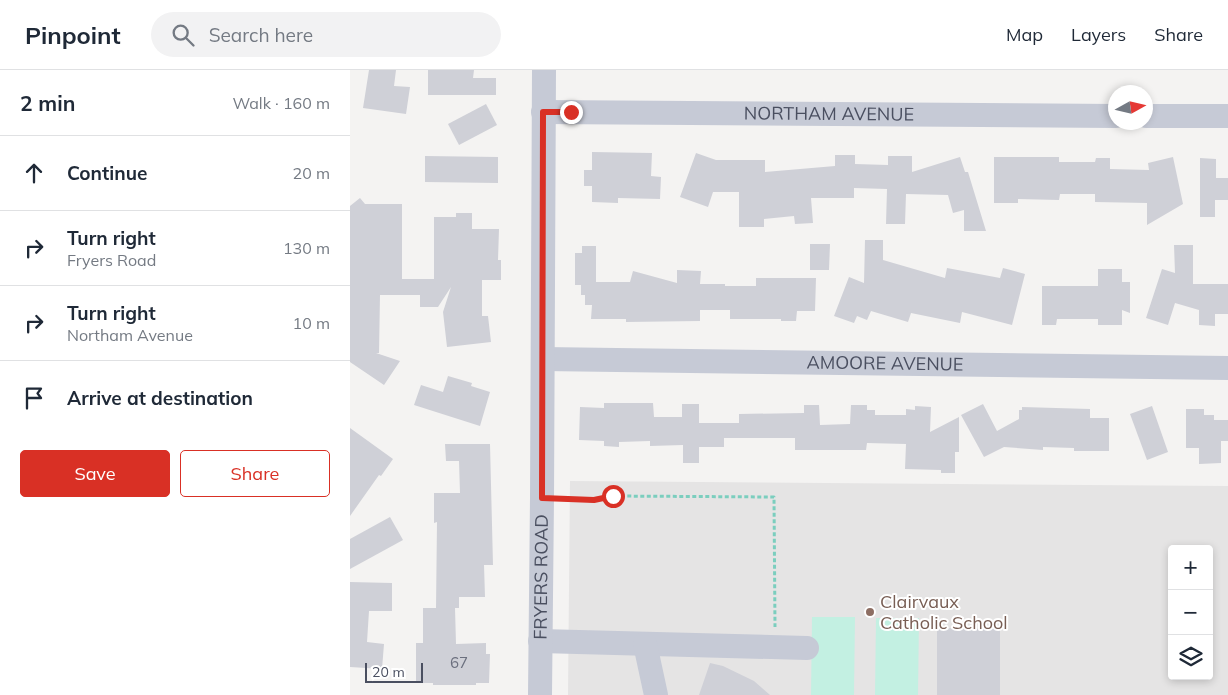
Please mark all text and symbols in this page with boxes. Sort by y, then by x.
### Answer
search box [151,12,501,57]
text: Pinpoint [25,20,121,50]
icon: search [169,21,197,49]
text: Search here [209,23,313,47]
text: Map [1006,23,1043,46]
text: Layers [1071,23,1126,46]
text: Share [1154,23,1203,46]
north arrow [1108,85,1153,130]
text: 2 min [20,90,75,116]
text: Walk · 160 m [232,93,330,113]
route end [560,101,583,124]
street label: NORTHAM AVENUE [744,101,914,126]
icon: ahead [20,159,48,187]
text: Continue [67,161,147,185]
text: 20 m [293,163,330,183]
text: Turn right [67,226,156,250]
icon: right [20,234,48,262]
text: 130 m [283,238,330,258]
text: Fryers Road [67,250,156,270]
text: Turn right [67,301,156,325]
icon: right [20,309,48,337]
text: 10 m [293,313,330,333]
text: Northam Avenue [67,325,193,345]
street label: AMOORE AVENUE [806,350,964,376]
icon: arrive [20,384,48,412]
text: Arrive at destination [67,386,253,410]
button: Save [20,450,170,497]
button: Share [180,450,330,497]
route start [602,485,625,508]
street label: FRYERS ROAD [529,514,553,640]
map controls [1168,545,1213,680]
button: + [1168,545,1213,590]
place label: Clairvaux Catholic School [880,590,1008,634]
button: − [1168,590,1213,635]
marker: Clairvaux Catholic School [864,606,876,618]
button: layers [1168,635,1213,680]
house number: 67 [450,653,468,672]
scale bar [365,660,422,683]
text: 20 m [372,663,405,681]

